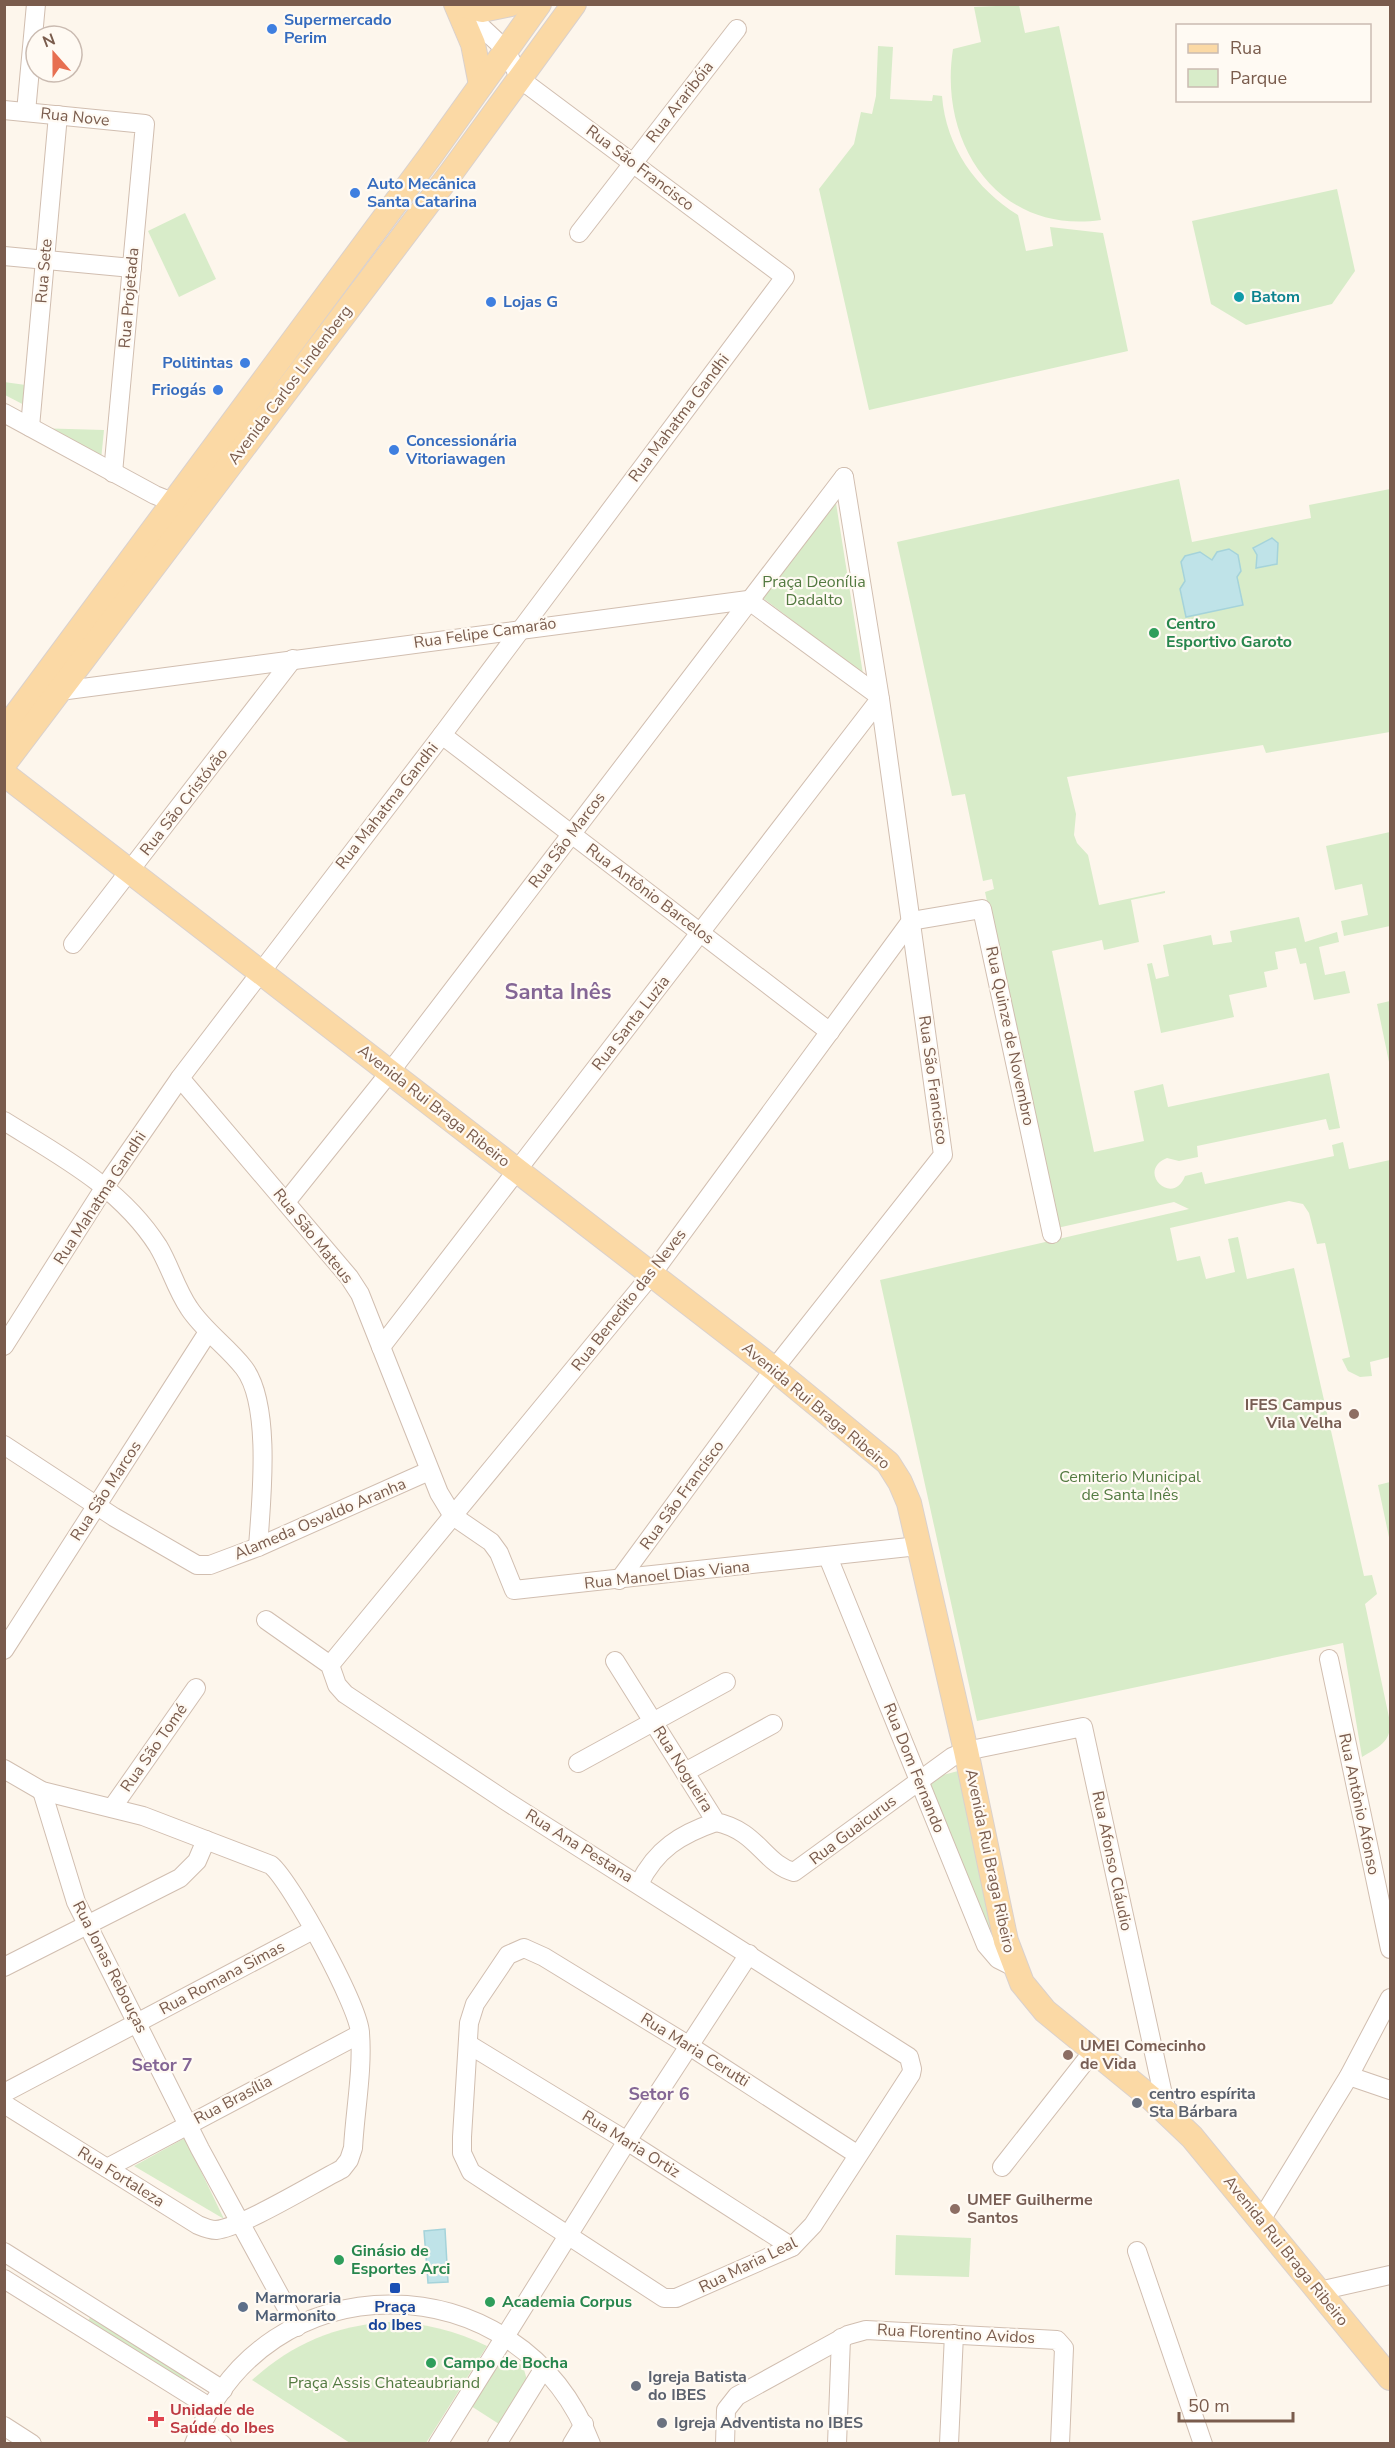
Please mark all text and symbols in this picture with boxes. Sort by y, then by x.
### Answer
place label: Supermercado Perim [284,9,392,49]
marker: Supermercado Perim [265,22,279,36]
north arrow [24,24,84,84]
legend [1176,24,1371,102]
text: N [39,29,59,53]
text: Rua [1230,36,1262,60]
street label: Rua Araribóia [641,57,719,147]
text: Parque [1230,66,1287,90]
street label: Rua Nove [39,102,111,132]
street label: Rua São Francisco [581,120,699,216]
place label: Auto Mecânica Santa Catarina [367,173,477,213]
marker: Auto Mecânica Santa Catarina [348,186,362,200]
street label: Rua Sete [30,238,58,304]
street label: Rua Projetada [114,247,144,349]
place label: Batom [1251,286,1300,308]
marker: Batom [1232,290,1246,304]
place label: Lojas G [503,291,558,313]
marker: Lojas G [484,295,498,309]
street label: Avenida Carlos Lindenberg [223,301,357,469]
street label: Rua Mahatma Gandhi [624,349,734,487]
place label: Politintas [162,352,233,374]
marker: Politintas [238,356,252,370]
place label: Friogás [151,379,206,401]
marker: Friogás [211,383,225,397]
place label: Concessionária Vitoriawagen [405,430,517,470]
marker: Concessionária Vitoriawagen [387,443,401,457]
park label: Praça Deonília Dadalto [762,571,866,611]
street label: Rua Felipe Camarão [412,612,558,654]
place label: Centro Esportivo Garoto [1166,613,1292,653]
marker: Centro Esportivo Garoto [1147,626,1161,640]
street label: Rua Mahatma Gandhi [331,738,443,874]
street label: Rua São Cristóvão [135,743,233,860]
street label: Rua São Marcos [524,787,610,893]
street label: Rua Antônio Barcelos [581,839,719,949]
street label: Rua Quinze de Novembro [980,944,1040,1128]
street label: Rua Santa Luzia [587,971,675,1075]
district label: Santa Inês [505,977,611,1007]
street label: Rua São Francisco [913,1014,953,1146]
street label: Avenida Rui Braga Ribeiro [353,1040,515,1172]
street label: Rua Mahatma Gandhi [49,1127,151,1269]
street label: Rua São Mateus [268,1184,358,1288]
street label: Rua Benedito das Neves [566,1224,692,1376]
street label: Avenida Rui Braga Ribeiro [737,1337,895,1475]
place label: IFES Campus Vila Velha [1245,1394,1342,1434]
marker: IFES Campus Vila Velha [1347,1407,1361,1421]
street label: Rua São Francisco [635,1436,729,1554]
street label: Rua São Marcos [65,1437,147,1545]
park label: Cemiterio Municipal de Santa Inês [1059,1466,1201,1506]
street label: Alameda Osvaldo Aranha [231,1473,409,1565]
street label: Rua Manoel Dias Viana [583,1555,751,1595]
street label: Rua São Tomé [115,1699,193,1797]
street label: Rua Dom Fernando [878,1700,950,1836]
street label: Rua Nogueira [648,1722,718,1816]
street label: Rua Antônio Afonso [1333,1731,1385,1877]
street label: Avenida Rui Braga Ribeiro [960,1767,1020,1955]
street label: Rua Afonso Cláudio [1086,1789,1138,1933]
street label: Rua Guaicurus [805,1790,901,1870]
street label: Rua Ana Pestana [521,1804,637,1888]
street label: Rua Jonas Rebouças [67,1897,153,2037]
street label: Rua Romana Simas [155,1936,289,2020]
street label: Rua Maria Cerutti [636,2008,754,2092]
place label: UMEI Comecinho de Vida [1080,2035,1206,2075]
marker: UMEI Comecinho de Vida [1061,2048,1075,2062]
district label: Setor 7 [132,2053,192,2077]
street label: Rua Brasília [190,2070,276,2130]
district label: Setor 6 [629,2082,690,2106]
place label: centro espírita Sta Bárbara [1149,2083,1256,2123]
marker: centro espírita Sta Bárbara [1130,2096,1144,2110]
street label: Rua Maria Ortiz [578,2105,684,2183]
street label: Rua Fortaleza [73,2141,169,2213]
street label: Avenida Rui Braga Ribeiro [1218,2171,1354,2331]
place label: UMEF Guilherme Santos [967,2189,1093,2229]
marker: UMEF Guilherme Santos [948,2202,962,2216]
street label: Rua Maria Leal [695,2232,801,2298]
place label: Ginásio de Esportes Arci [351,2240,450,2280]
marker: Ginásio de Esportes Arci [332,2253,346,2267]
marker: Praça do Ibes [388,2281,402,2295]
place label: Marmoraria Marmonito [255,2287,341,2327]
place label: Academia Corpus [502,2291,632,2313]
marker: Academia Corpus [483,2295,497,2309]
place label: Praça do Ibes [368,2296,422,2336]
marker: Marmoraria Marmonito [236,2300,250,2314]
street label: Rua Florentino Avidos [876,2319,1036,2349]
place label: Campo de Bocha [443,2352,568,2374]
marker: Campo de Bocha [424,2356,438,2370]
place label: Igreja Batista do IBES [648,2366,747,2406]
park label: Praça Assis Chateaubriand [288,2372,480,2394]
marker: Igreja Batista do IBES [629,2379,643,2393]
scale bar [1179,2385,1293,2423]
text: 50 m [1188,2394,1230,2418]
place label: Unidade de Saúde do Ibes [170,2399,275,2439]
marker: Unidade de Saúde do Ibes [147,2410,165,2428]
place label: Igreja Adventista no IBES [674,2412,863,2434]
marker: Igreja Adventista no IBES [655,2416,669,2430]

